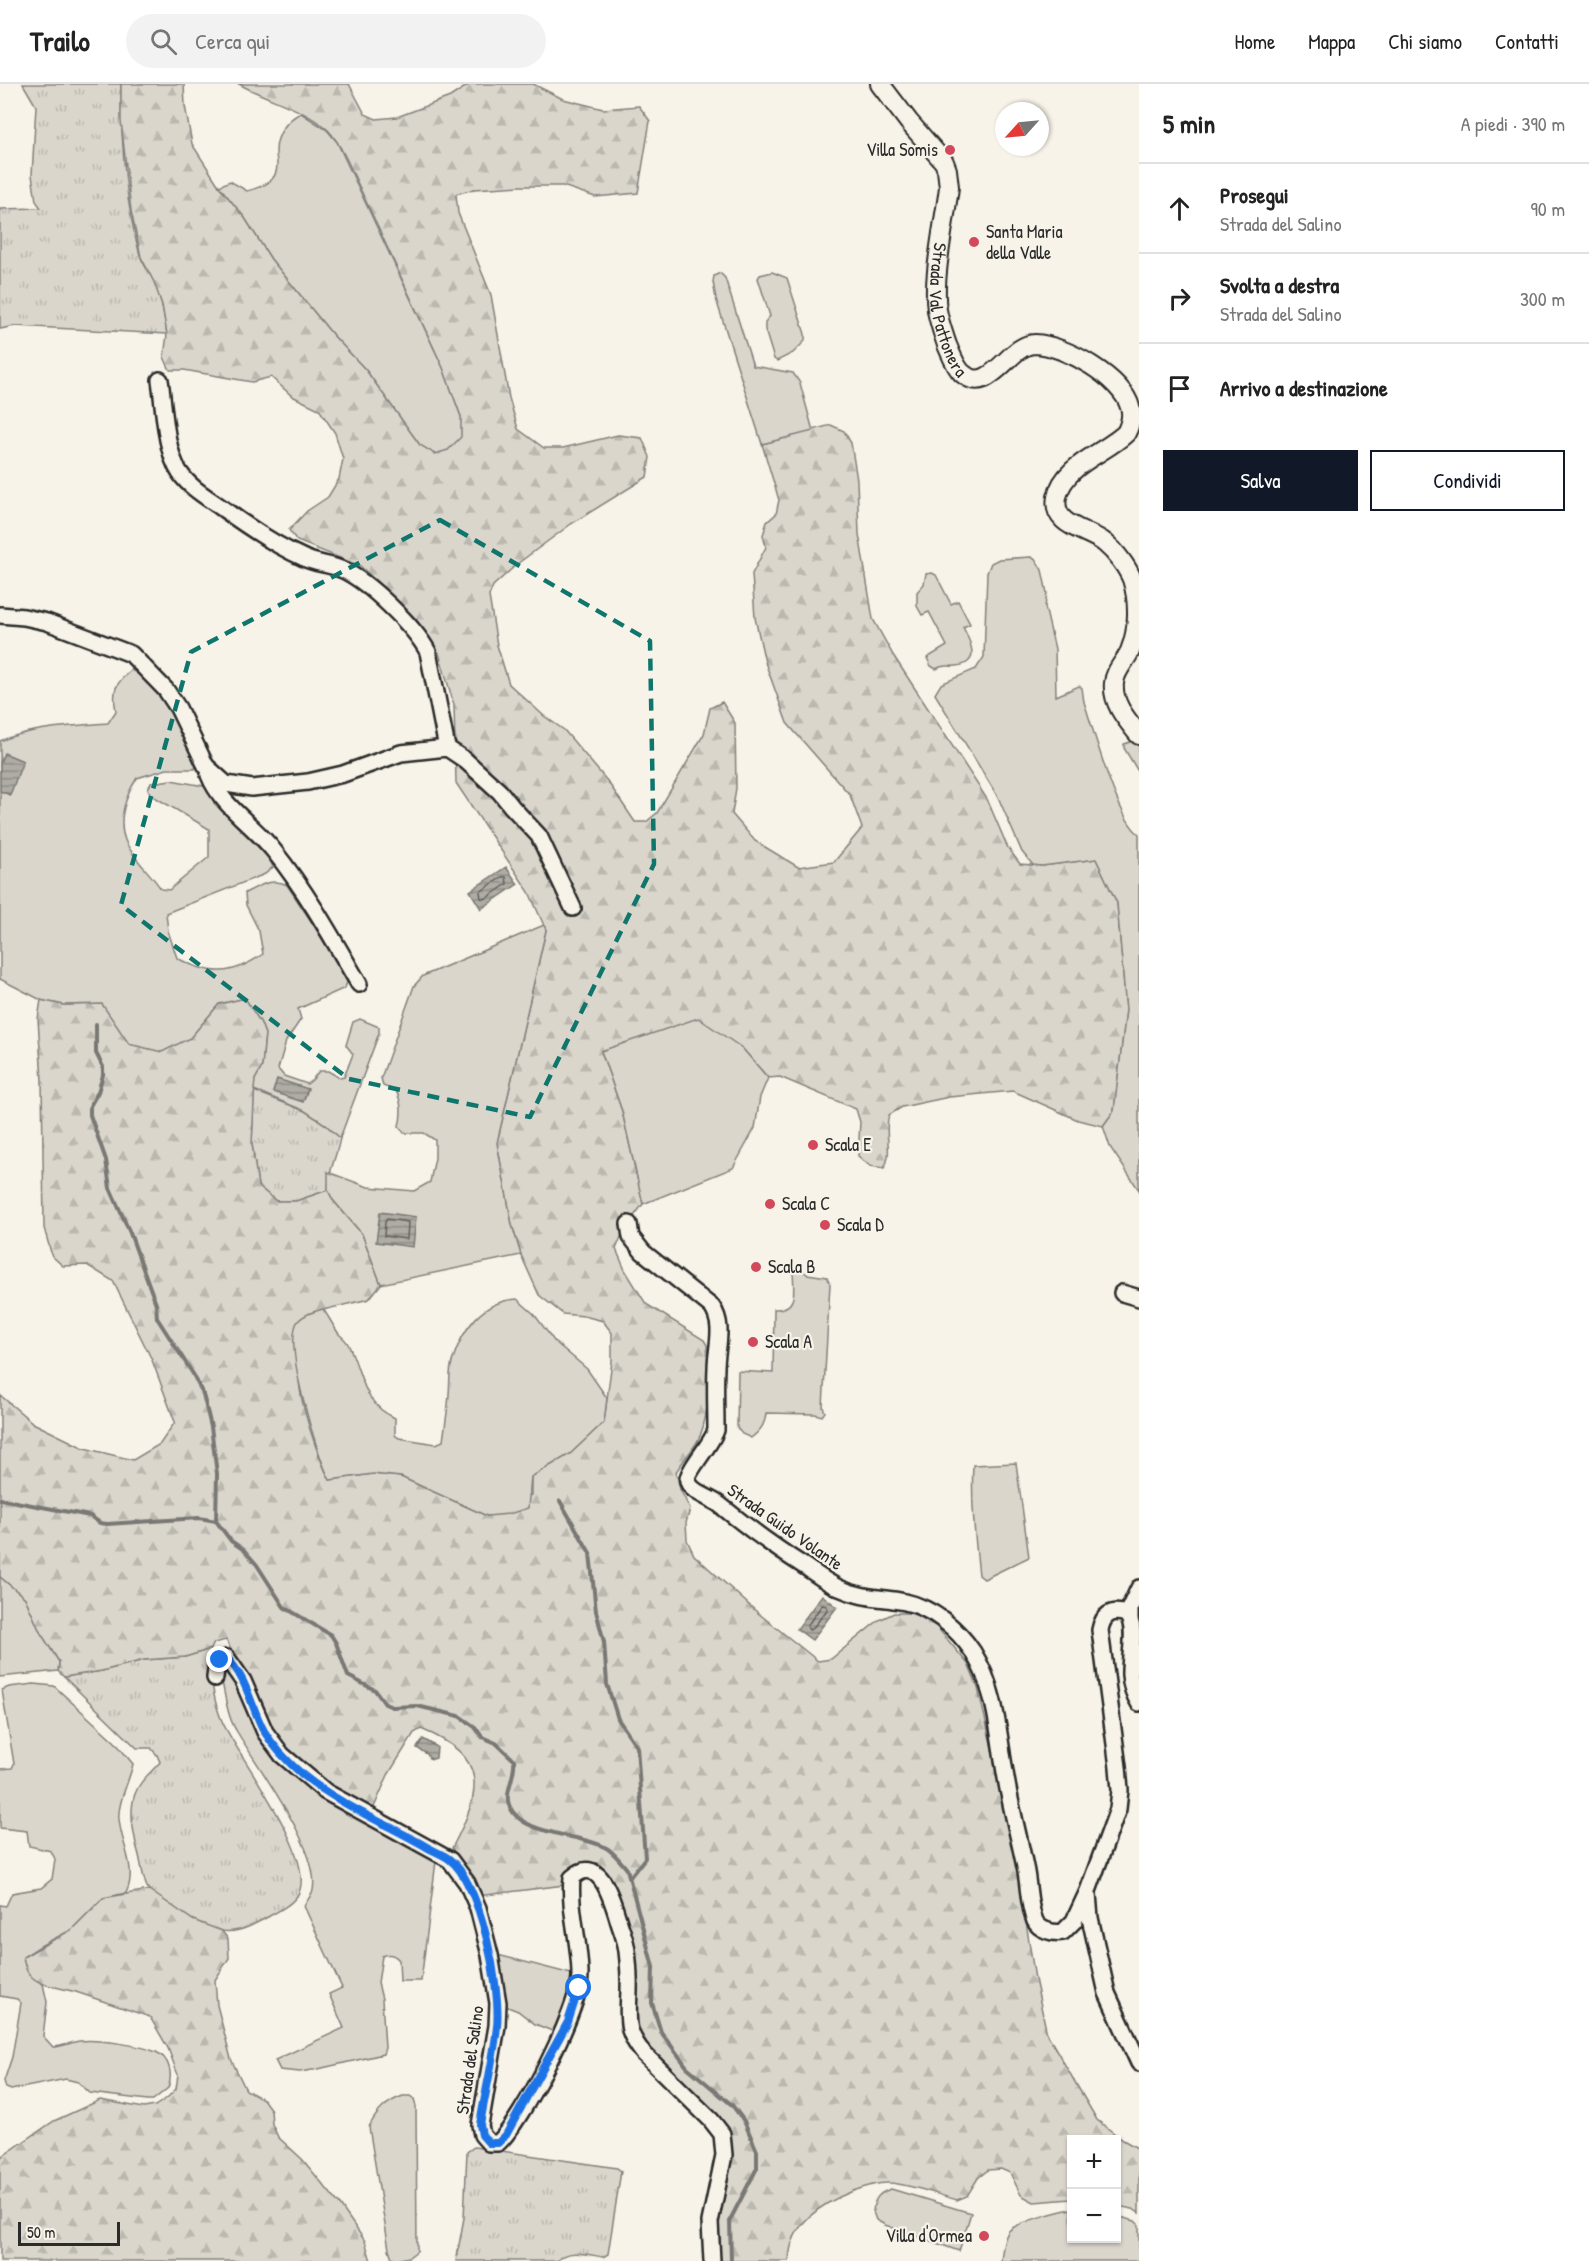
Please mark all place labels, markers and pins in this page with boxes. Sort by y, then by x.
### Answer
place label: Villa Somis [866,137,938,162]
marker: Villa Somis [943,143,957,157]
place label: Santa Maria della Valle [986,219,1063,265]
marker: Santa Maria della Valle [967,235,981,249]
place label: Scala E [825,1132,871,1157]
marker: Scala E [806,1138,820,1152]
place label: Scala C [782,1191,830,1216]
marker: Scala C [763,1197,777,1211]
place label: Scala D [837,1212,884,1237]
marker: Scala D [818,1218,832,1232]
place label: Scala B [768,1254,815,1279]
marker: Scala B [749,1260,763,1274]
place label: Scala A [765,1329,812,1354]
marker: Scala A [746,1335,760,1349]
place label: Villa d'Ormea [886,2223,972,2248]
marker: Villa d'Ormea [977,2229,991,2243]

